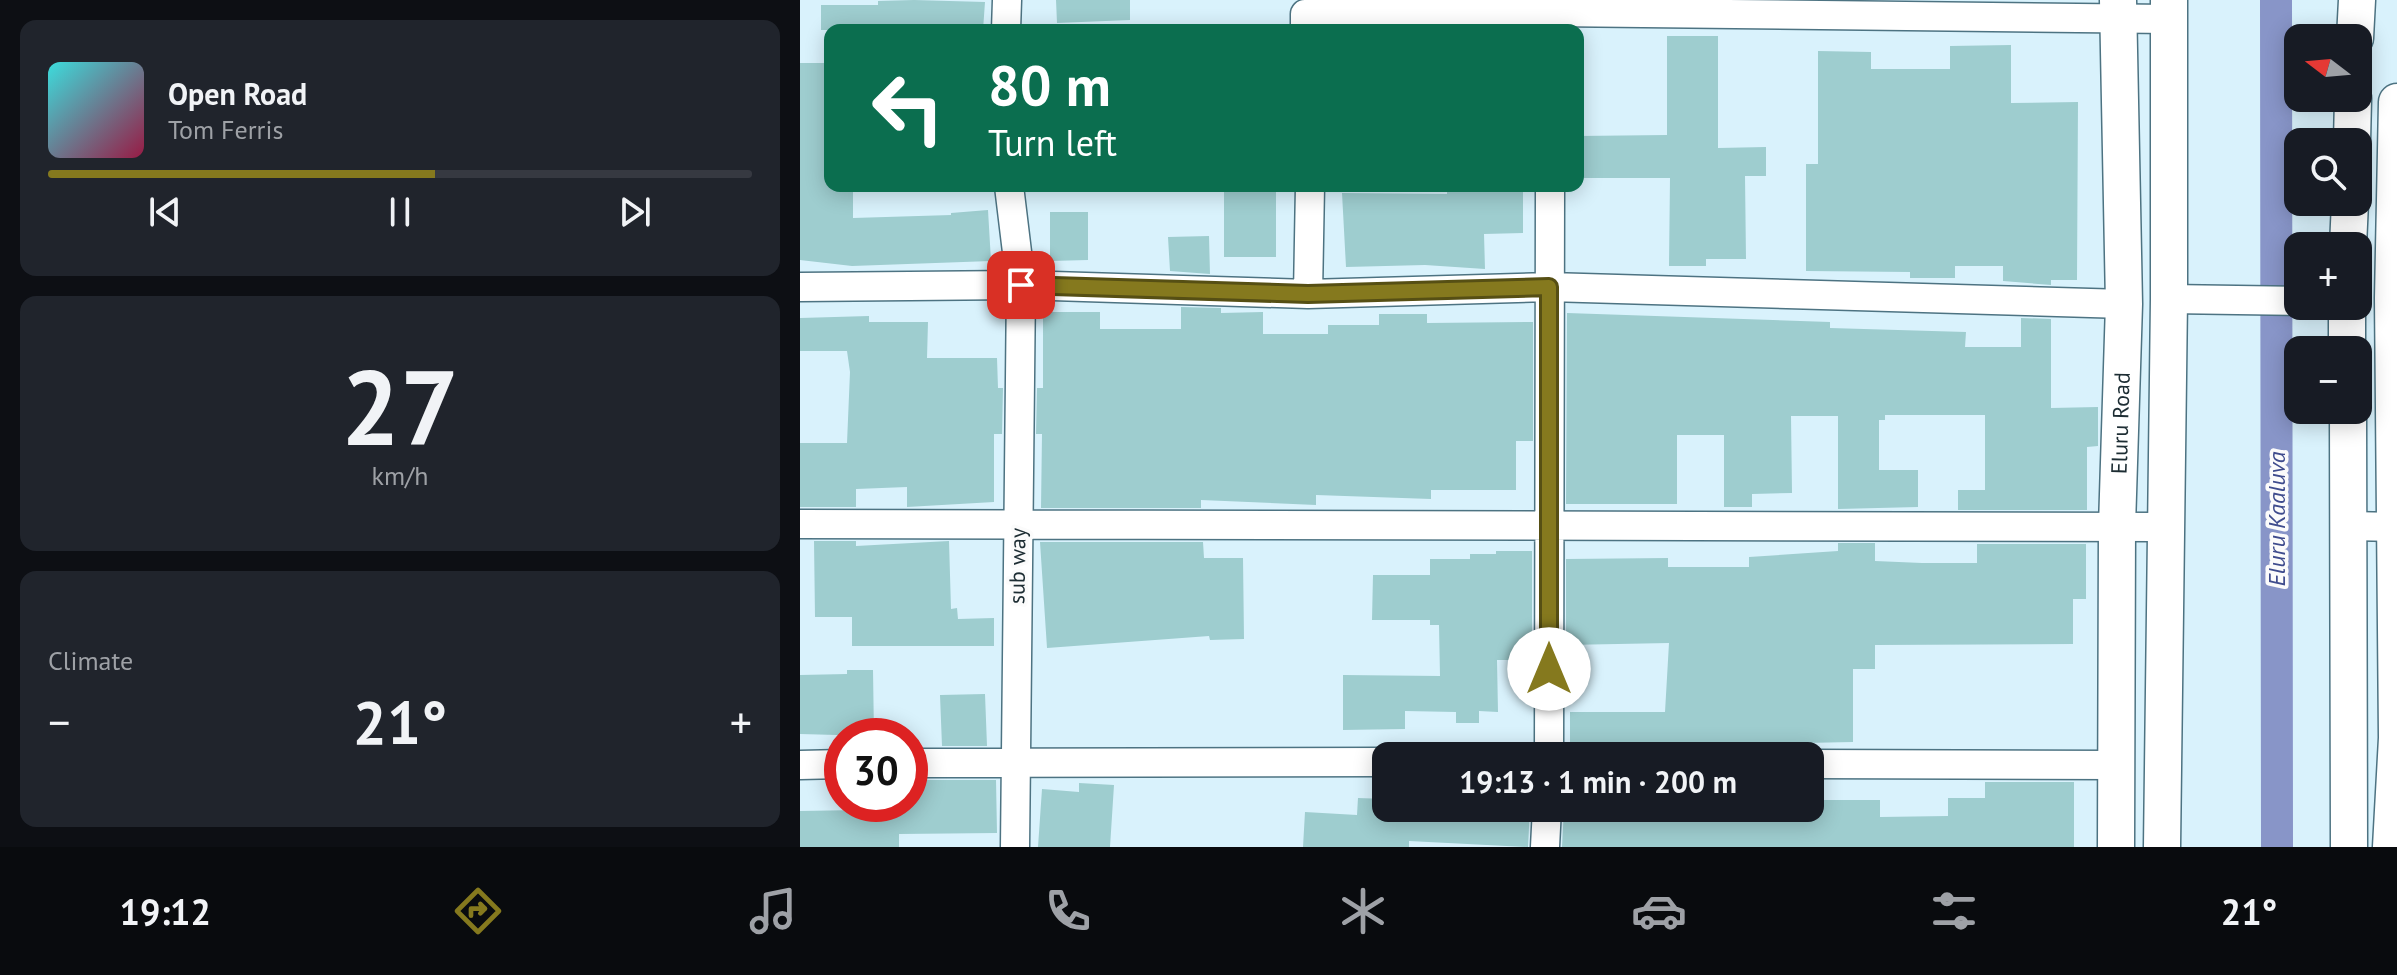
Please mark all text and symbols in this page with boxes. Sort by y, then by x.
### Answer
north arrow [2284,24,2372,112]
map controls [2284,24,2372,424]
text: 80 m [988,49,1111,121]
icon: left [856,56,960,160]
text: Open Road [168,74,307,113]
text: Tom Ferris [168,113,283,146]
text: Turn left [988,119,1117,166]
button: search [2284,128,2372,216]
icon: previous [143,190,187,234]
icon: pause [378,190,422,234]
icon: next [613,190,657,234]
button: + [2284,232,2372,320]
pin [987,251,1055,319]
icon: arrive [999,263,1043,307]
button: − [2284,336,2372,424]
text: 27 [341,339,459,474]
street label: Eluru Road [2105,372,2136,474]
water label: Eluru Kaaluva [2261,451,2292,586]
text: km/h [372,459,429,492]
street label: sub way [1002,527,1032,604]
position arrow [1507,627,1591,711]
text: Climate [48,644,133,677]
text: 21° [353,683,447,761]
text: − [48,693,70,750]
text: + [730,693,752,750]
speed limit sign: 30 [824,718,928,822]
text: 19:13 · 1 min · 200 m [1459,762,1737,801]
icon: directions [450,883,506,939]
icon: music [745,883,801,939]
icon: phone [1040,883,1096,939]
icon: climate [1335,883,1391,939]
icon: car [1631,883,1687,939]
icon: filters [1926,883,1982,939]
text: 19:12 [120,888,211,935]
text: 21° [2221,888,2277,935]

